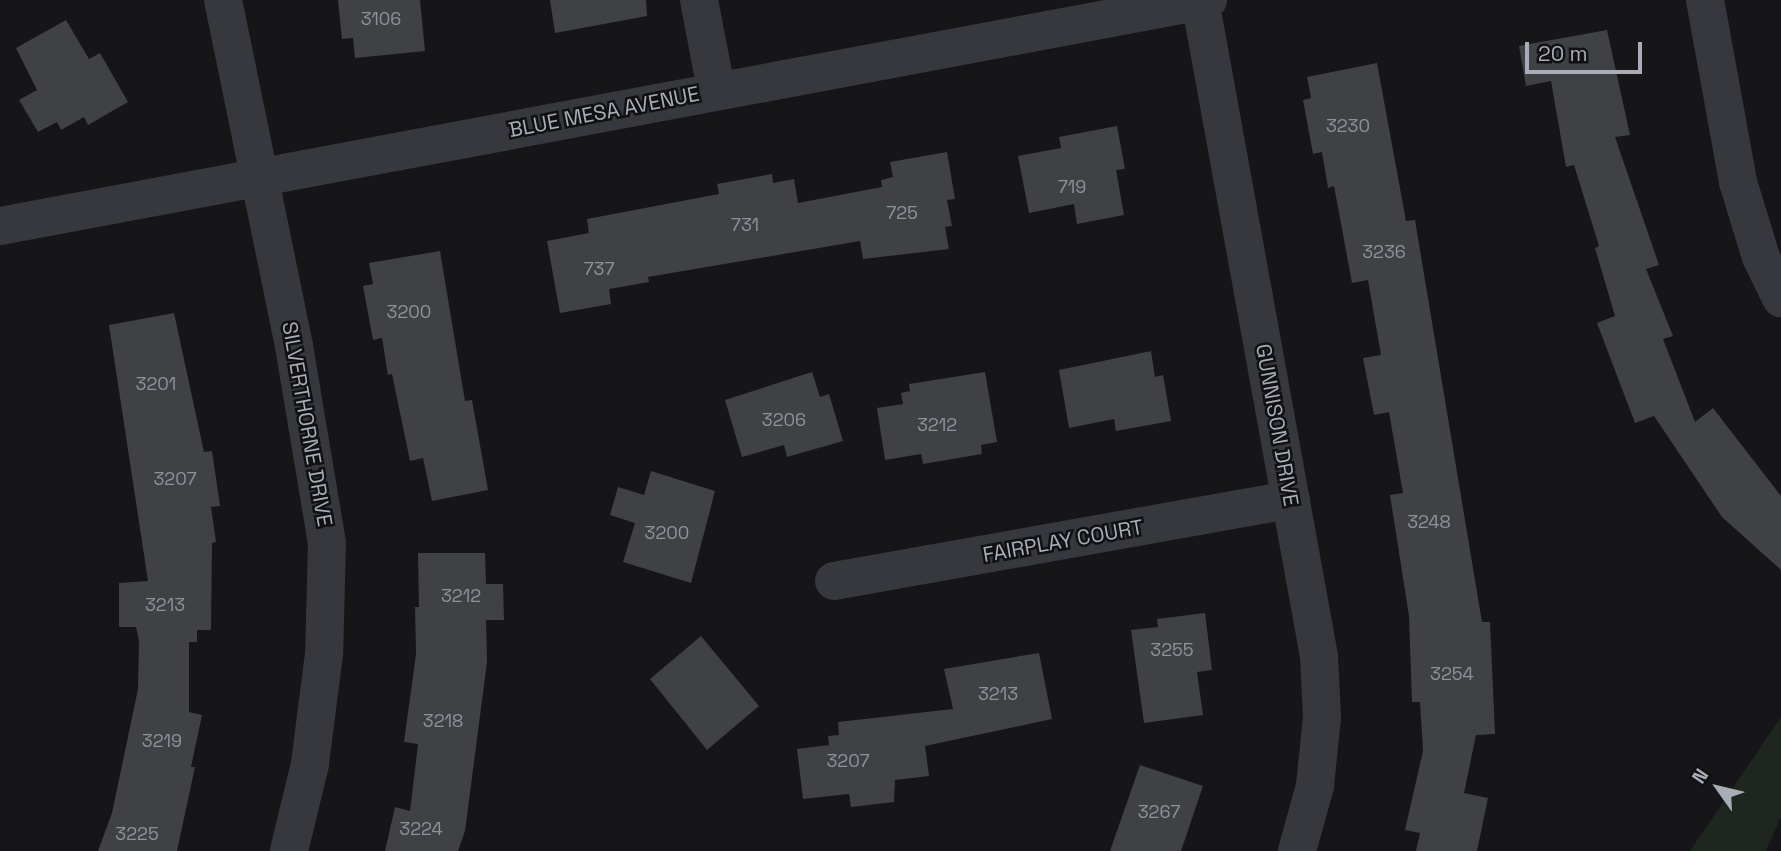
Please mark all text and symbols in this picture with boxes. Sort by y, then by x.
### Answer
house number: 3106 [361,8,401,30]
scale bar [1529,28,1646,72]
text: 20 m [1538,40,1588,67]
street label: BLUE MESA AVENUE [506,81,702,143]
house number: 3230 [1326,115,1370,137]
house number: 719 [1058,176,1086,198]
house number: 725 [886,202,918,224]
house number: 731 [731,214,759,236]
house number: 3236 [1362,241,1406,263]
house number: 737 [583,258,615,280]
house number: 3200 [387,301,431,323]
street label: SILVERTHORNE DRIVE [277,320,337,528]
street label: GUNNISON DRIVE [1250,342,1304,508]
house number: 3201 [136,373,176,395]
house number: 3206 [762,409,806,431]
house number: 3212 [917,414,957,436]
house number: 3207 [153,468,197,490]
house number: 3248 [1407,511,1451,533]
street label: FAIRPLAY COURT [981,514,1145,568]
house number: 3200 [645,522,689,544]
house number: 3212 [441,585,481,607]
house number: 3213 [145,594,185,616]
house number: 3255 [1150,639,1194,661]
house number: 3254 [1430,663,1474,685]
house number: 3213 [978,683,1018,705]
house number: 3218 [423,710,463,732]
house number: 3219 [142,730,182,752]
house number: 3207 [826,750,870,772]
north arrow [1683,753,1753,823]
text: N [1686,764,1714,788]
house number: 3267 [1138,801,1180,823]
house number: 3224 [399,818,443,840]
house number: 3225 [115,823,159,845]

